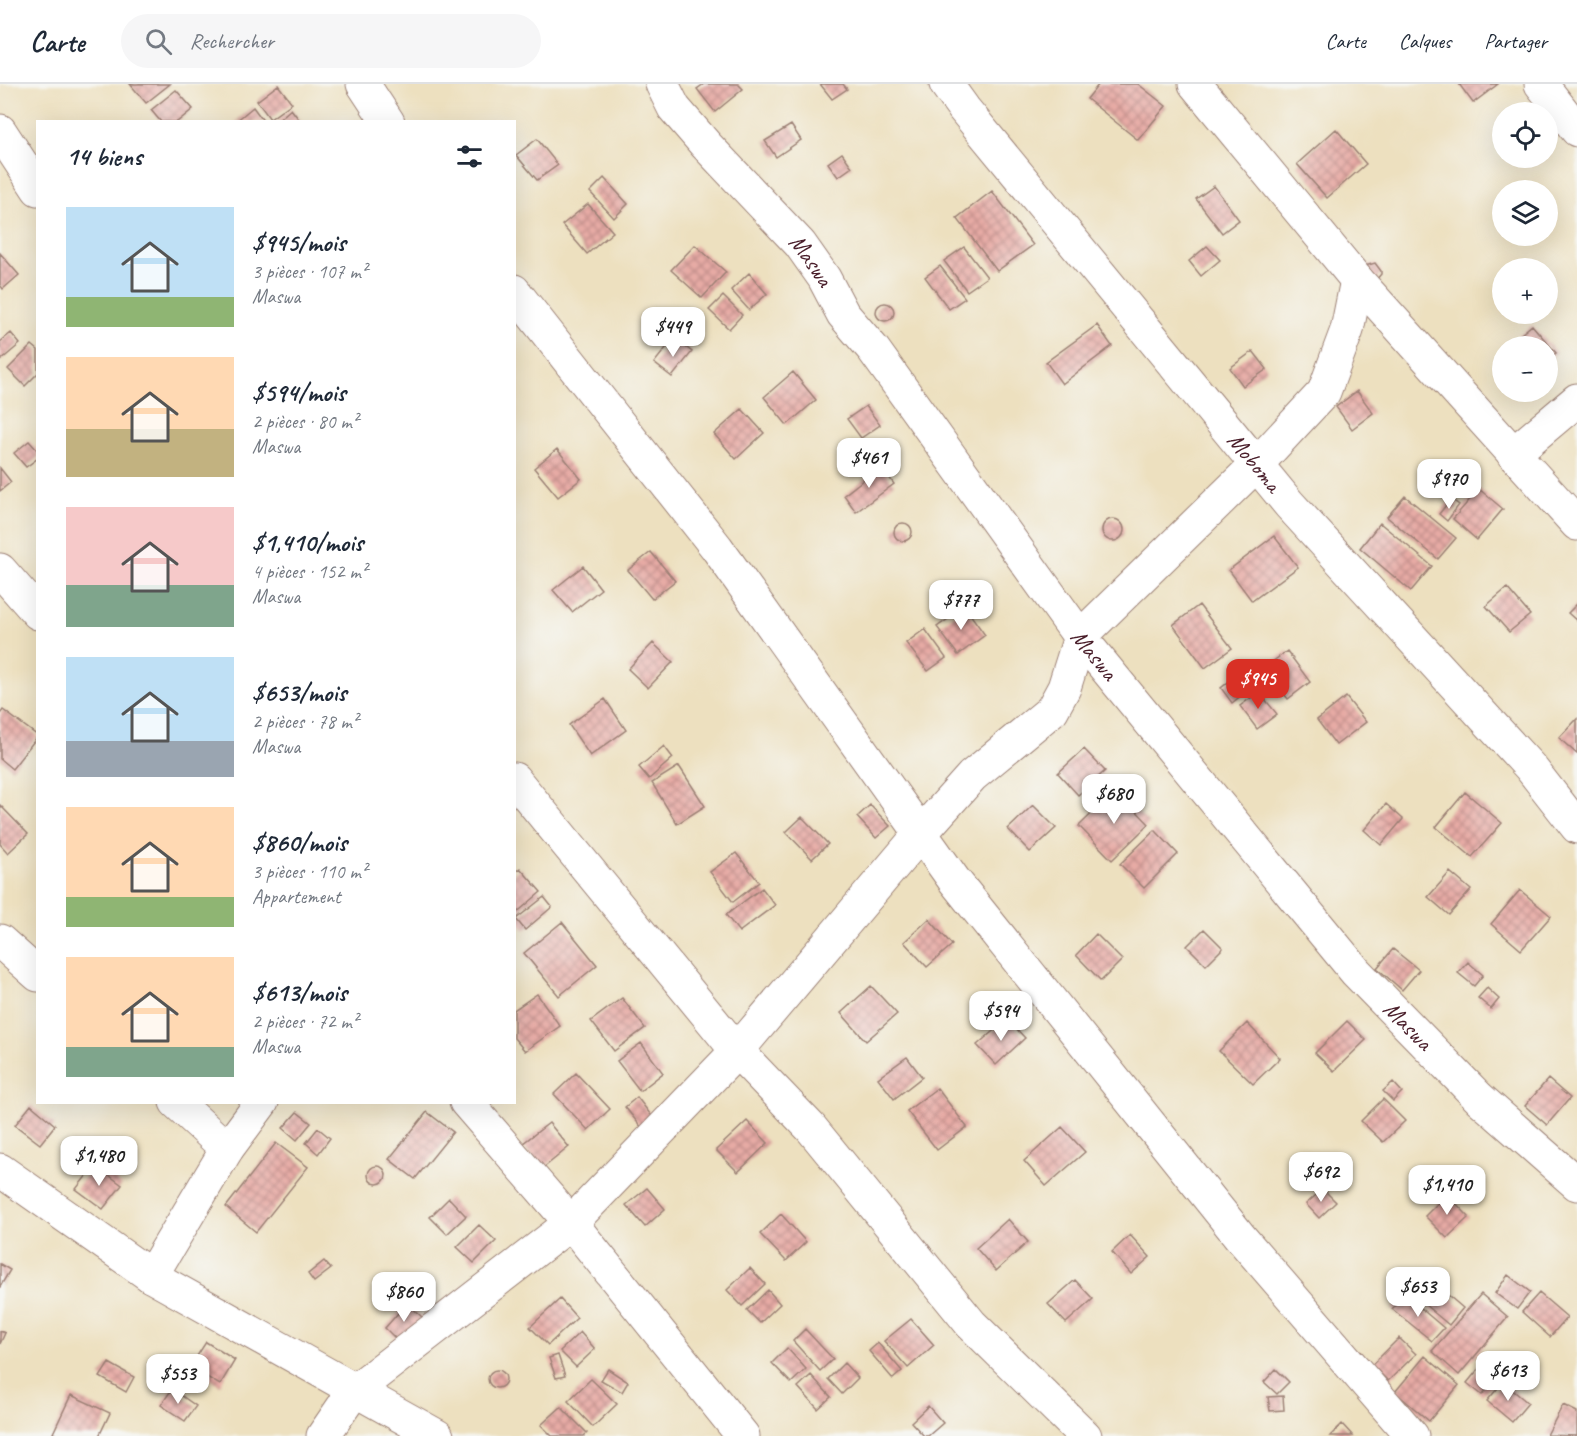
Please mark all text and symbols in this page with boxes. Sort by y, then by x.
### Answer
search box [121,14,541,68]
text: Carte [30,24,85,59]
icon: search [142,25,175,58]
text: Rechercher [190,27,274,55]
text: Carte [1325,28,1366,54]
text: Calques [1399,28,1451,54]
text: Partager [1484,28,1547,54]
map controls [1492,102,1558,402]
button: locate [1492,102,1558,168]
text: 14 biens [66,140,142,173]
icon: filters [453,140,486,173]
button: layers [1492,180,1558,246]
text: $945/mois [252,226,346,259]
street label: Maswa [783,227,841,293]
icon: home [114,231,186,303]
button: + [1492,258,1558,324]
text: 3 pièces · 107 m² [252,259,367,284]
text: Maswa [252,284,300,309]
pin: $449 [637,307,709,358]
text: $449 [655,314,691,339]
button: − [1492,336,1558,402]
text: $594/mois [252,376,346,409]
icon: home [114,381,186,453]
text: 2 pièces · 80 m² [252,409,358,434]
street label: Moboma [1221,426,1289,500]
text: Maswa [252,434,300,459]
pin: $461 [833,438,905,489]
text: $461 [851,445,887,470]
pin: $970 [1413,459,1485,510]
text: $970 [1431,466,1467,491]
text: $1,410/mois [252,526,363,559]
icon: home [114,531,186,603]
text: 4 pièces · 152 m² [252,559,367,584]
pin: $777 [925,580,997,631]
text: Maswa [252,584,300,609]
text: $777 [943,587,979,612]
street label: Maswa [1064,623,1125,687]
pin: $945 [1222,659,1294,710]
text: $945 [1240,666,1276,691]
text: $653/mois [252,676,346,709]
icon: home [114,681,186,753]
text: 2 pièces · 78 m² [252,709,358,734]
text: Maswa [252,734,300,759]
pin: $680 [1078,774,1150,825]
text: $680 [1096,781,1132,806]
text: $860/mois [252,826,347,859]
icon: home [114,831,186,903]
text: 3 pièces · 110 m² [252,859,367,884]
text: Appartement [252,884,341,909]
text: $613/mois [252,976,347,1009]
icon: home [114,981,186,1053]
pin: $594 [965,991,1037,1042]
street label: Maswa [1377,994,1440,1058]
text: $594 [983,998,1019,1023]
text: 2 pièces · 72 m² [252,1009,358,1034]
text: Maswa [252,1034,300,1059]
pin: $1,480 [50,1136,148,1187]
text: $1,480 [75,1143,123,1168]
pin: $692 [1285,1152,1357,1203]
text: $692 [1303,1159,1339,1184]
pin: $1,410 [1398,1165,1496,1216]
text: $1,410 [1423,1172,1471,1197]
pin: $653 [1382,1267,1454,1318]
pin: $860 [368,1272,440,1323]
text: $653 [1400,1274,1436,1299]
text: $860 [386,1279,422,1304]
pin: $613 [1472,1351,1544,1402]
pin: $553 [142,1354,214,1405]
text: $613 [1490,1358,1526,1383]
text: $553 [160,1361,196,1386]

